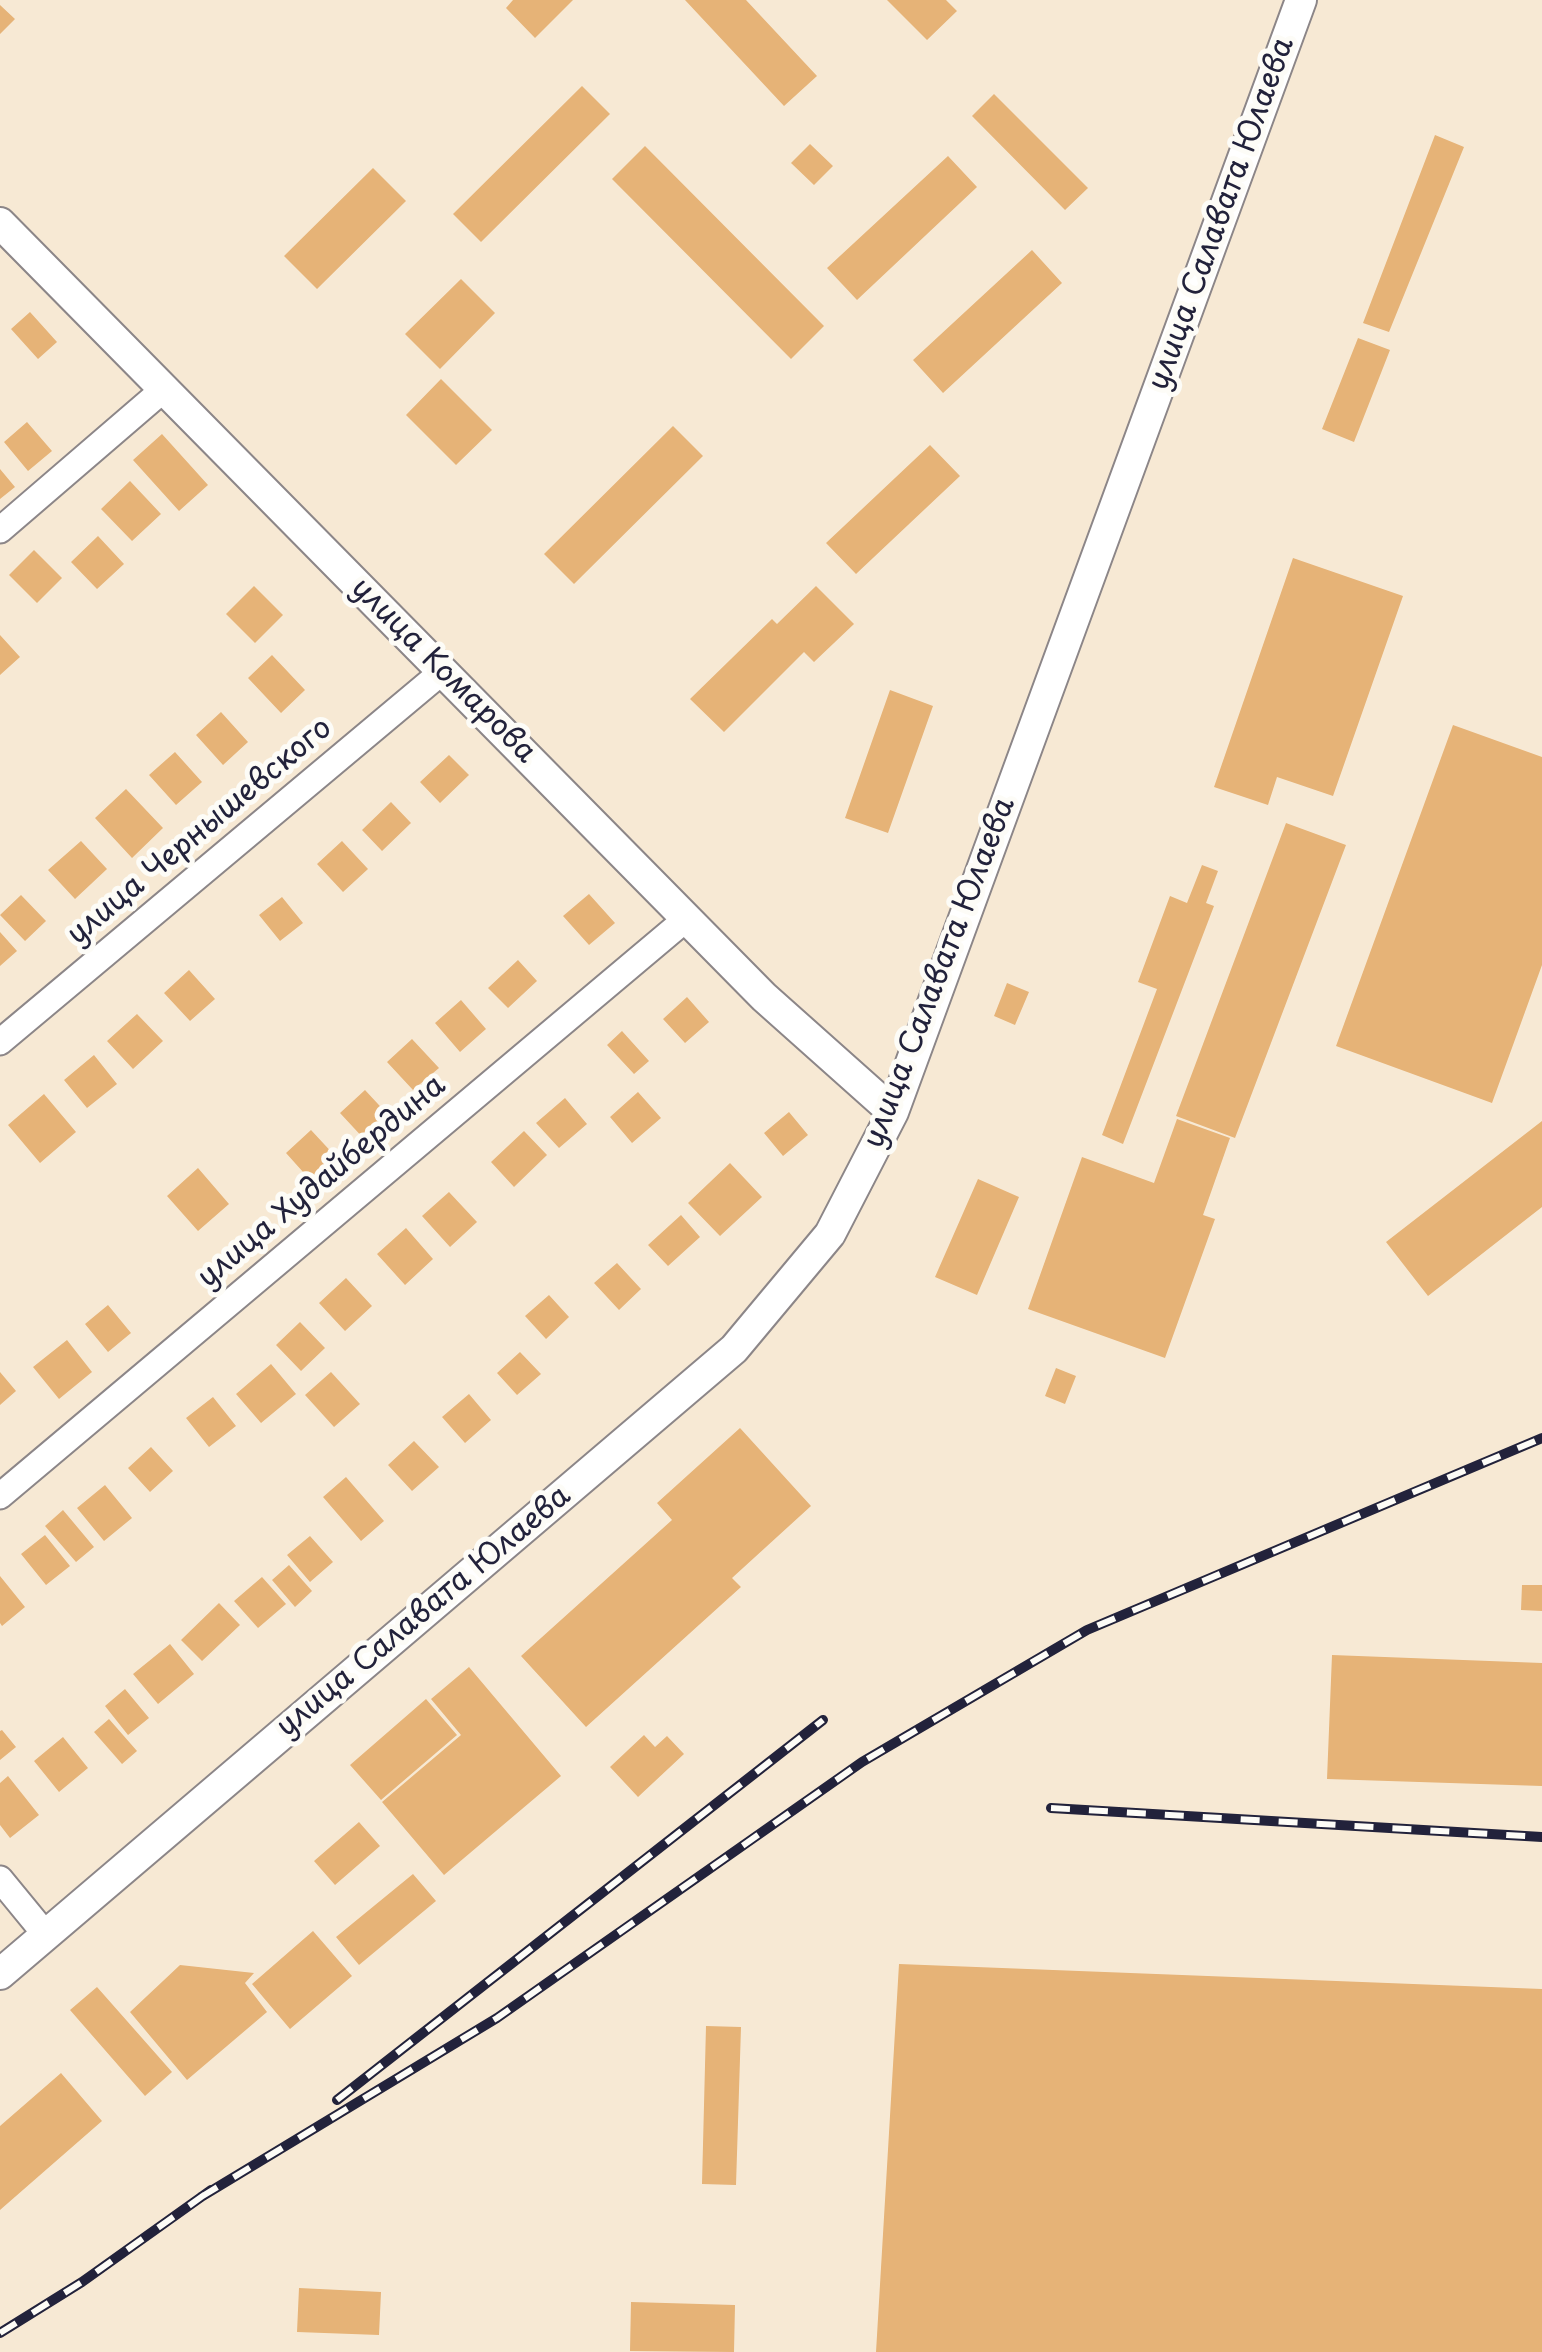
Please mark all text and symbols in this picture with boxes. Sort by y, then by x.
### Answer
street label: улица Салавата Юлаева [1141,33,1303,395]
street label: улица Комарова [343,571,543,771]
street label: улица Чернышевского [60,711,340,953]
street label: улица Салавата Юлаева [856,793,1024,1153]
street label: улица Худайбердина [191,1068,453,1296]
street label: улица Салавата Юлаева [270,1478,578,1746]

